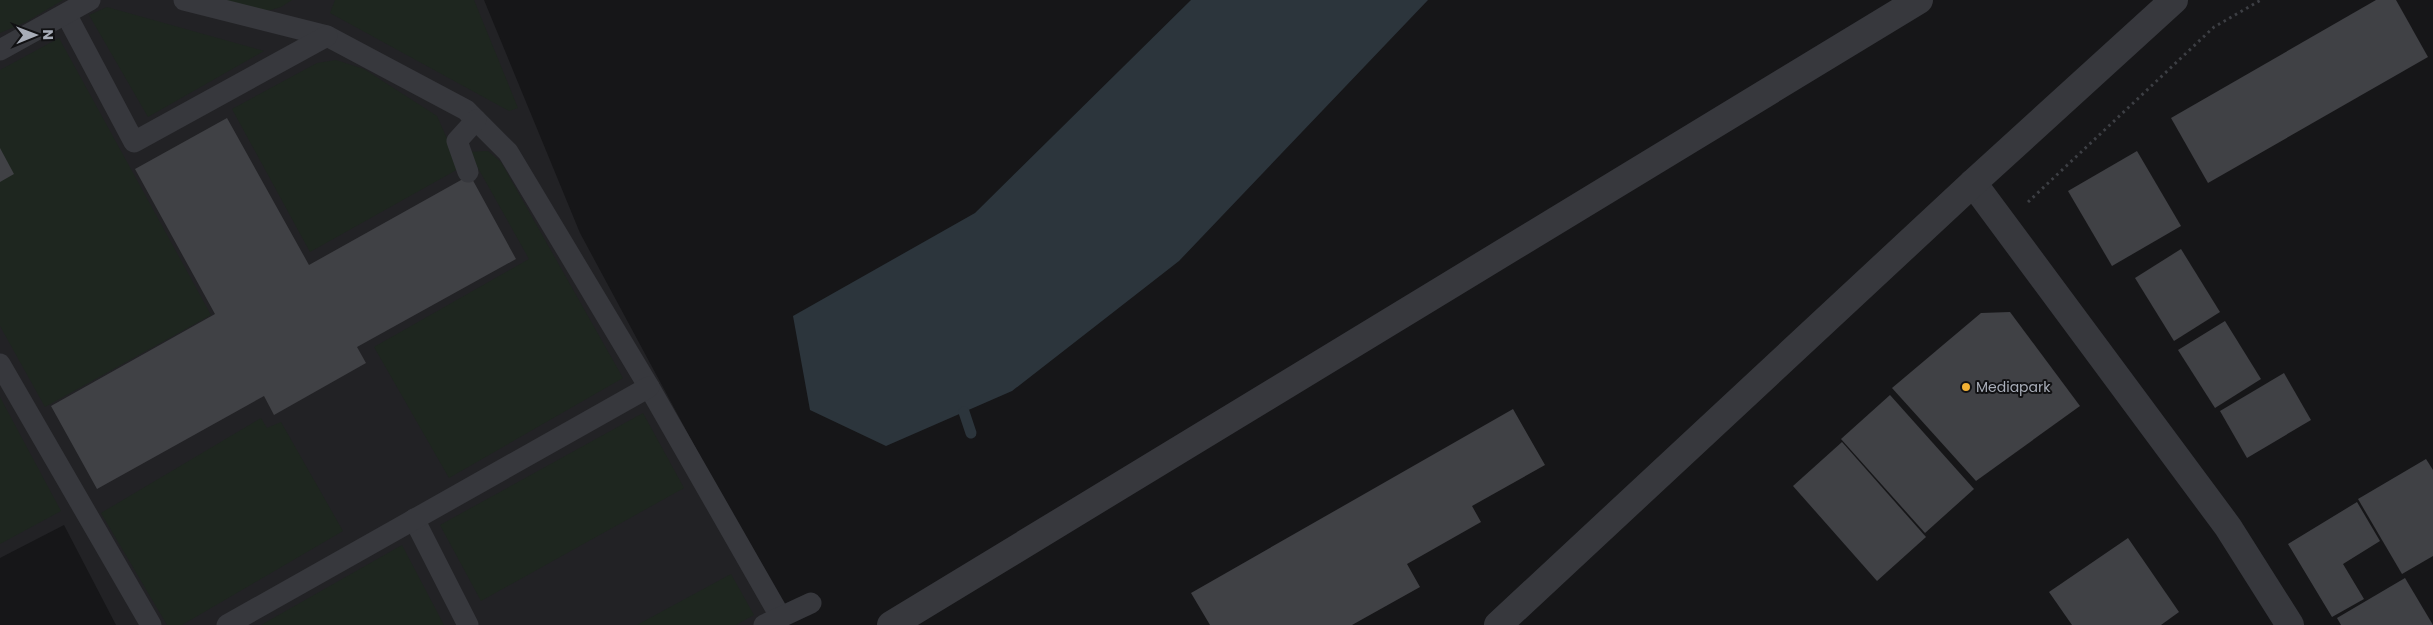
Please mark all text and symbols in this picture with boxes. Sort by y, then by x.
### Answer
north arrow [10,10,60,60]
text: N [38,29,58,40]
place label: Mediapark [1976,377,2051,397]
marker: Mediapark [1960,381,1972,393]

